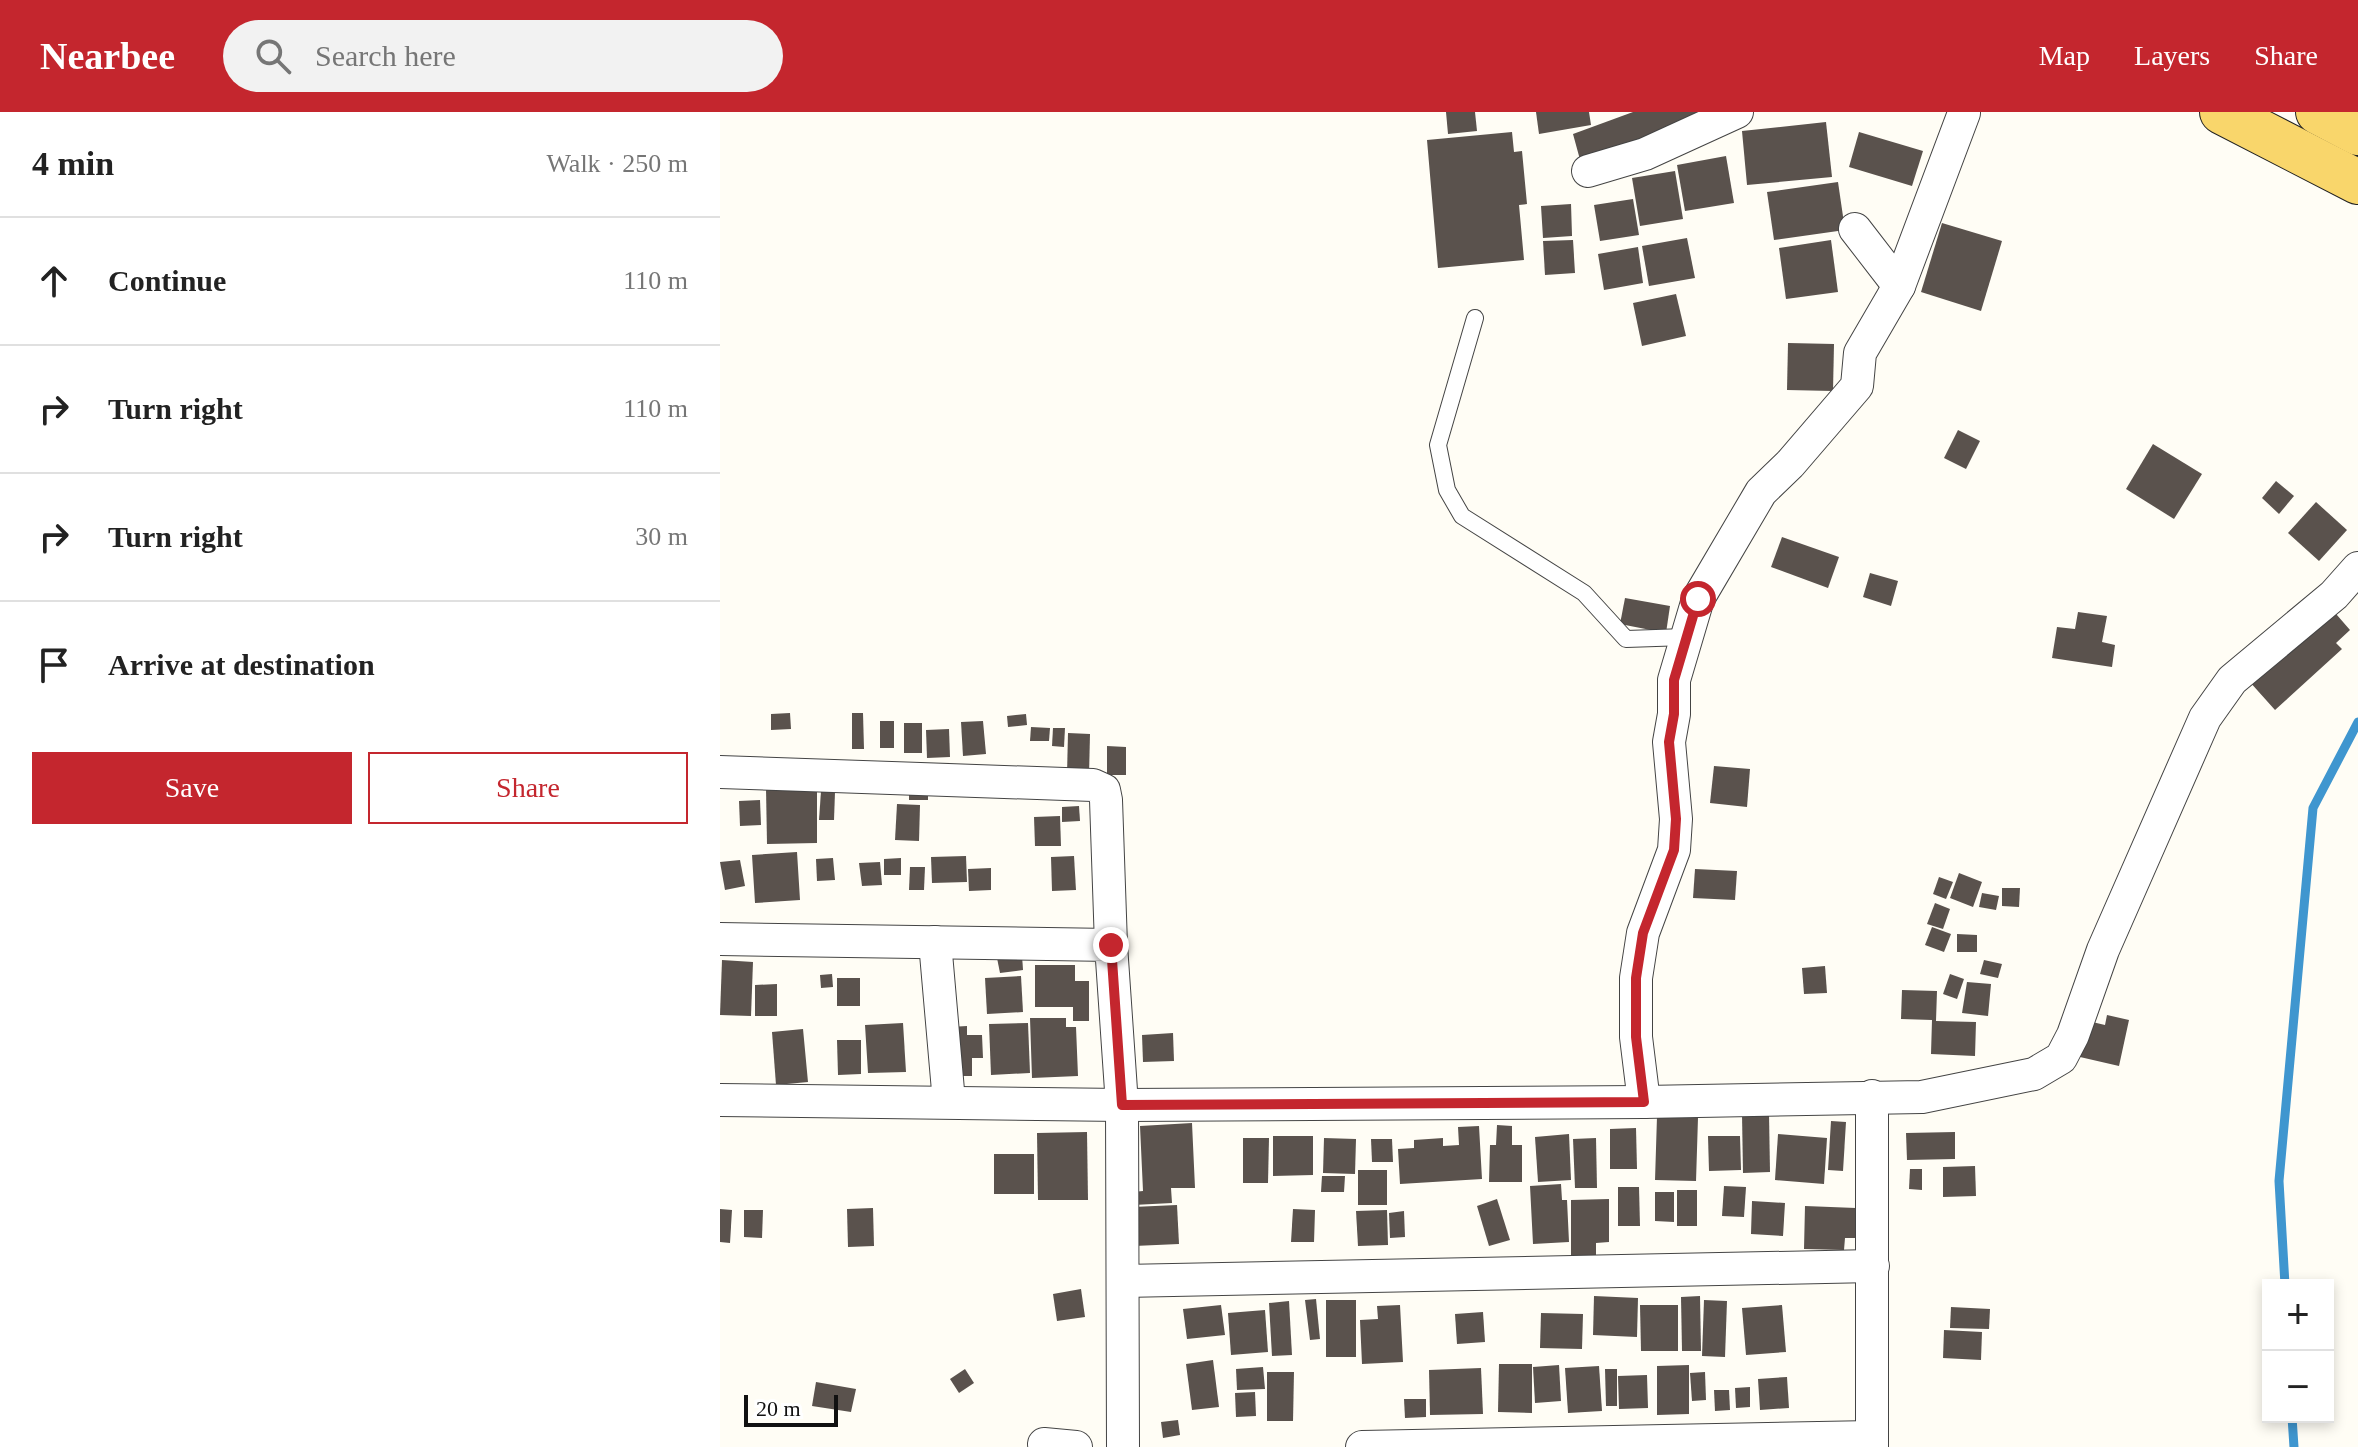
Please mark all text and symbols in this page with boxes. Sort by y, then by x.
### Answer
search box [223,20,783,92]
icon: search [251,34,295,78]
text: Nearbee [40,35,175,77]
text: Search here [315,39,456,72]
text: Map [2039,40,2090,71]
text: Layers [2134,40,2210,71]
text: Share [2254,40,2318,71]
text: 4 min [32,145,114,182]
text: Walk · 250 m [546,149,688,178]
icon: ahead [32,259,76,303]
text: Continue [108,264,226,297]
text: 110 m [623,266,688,295]
icon: right [32,387,76,431]
text: Turn right [108,392,243,425]
text: 110 m [623,394,688,423]
icon: right [32,515,76,559]
text: Turn right [108,520,243,553]
text: 30 m [635,522,688,551]
route start [1680,581,1716,617]
icon: arrive [32,643,76,687]
text: Arrive at destination [108,648,375,681]
button: Save [32,752,352,824]
button: Share [368,752,688,824]
route end [1093,927,1129,963]
map controls [2262,1279,2334,1423]
button: + [2262,1279,2334,1351]
button: − [2262,1351,2334,1423]
scale bar [744,1391,838,1427]
text: 20 m [756,1396,801,1421]

